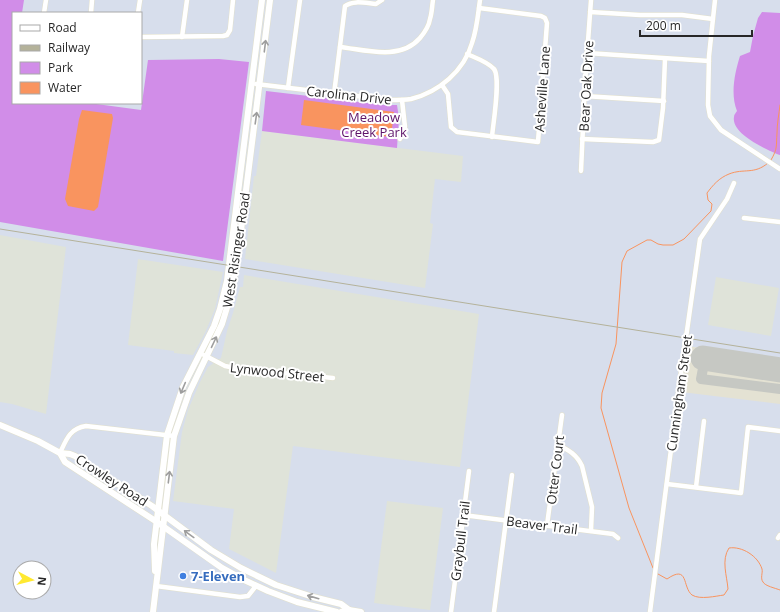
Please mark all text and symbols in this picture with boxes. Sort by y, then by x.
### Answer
legend [12,12,142,104]
scale bar [640,12,752,38]
text: 200 m [646,17,681,34]
text: Road [48,19,77,36]
text: Railway [48,39,91,56]
one-way arrow [261,40,268,53]
street label: Bear Oak Drive [575,40,597,132]
street label: Asheville Lane [530,45,554,133]
text: Park [48,59,74,76]
text: Water [48,79,82,96]
street label: Carolina Drive [306,82,392,108]
park label: Meadow Creek Park [341,108,407,141]
one-way arrow [252,112,259,125]
street label: West Risinger Road [218,191,254,309]
street label: Cunningham Street [662,333,696,452]
one-way arrow [211,336,218,348]
street label: Lynwood Street [229,358,325,386]
one-way arrow [179,382,186,394]
street label: Otter Court [542,434,568,505]
street label: Crowley Road [72,450,152,510]
one-way arrow [165,471,173,484]
street label: Graybull Trail [446,500,474,582]
street label: Beaver Trail [505,512,579,538]
one-way arrow [183,530,194,538]
north arrow [12,560,52,600]
place label: 7-Eleven [191,567,245,585]
marker: 7-Eleven [178,571,188,581]
text: N [34,576,50,587]
one-way arrow [306,593,319,600]

